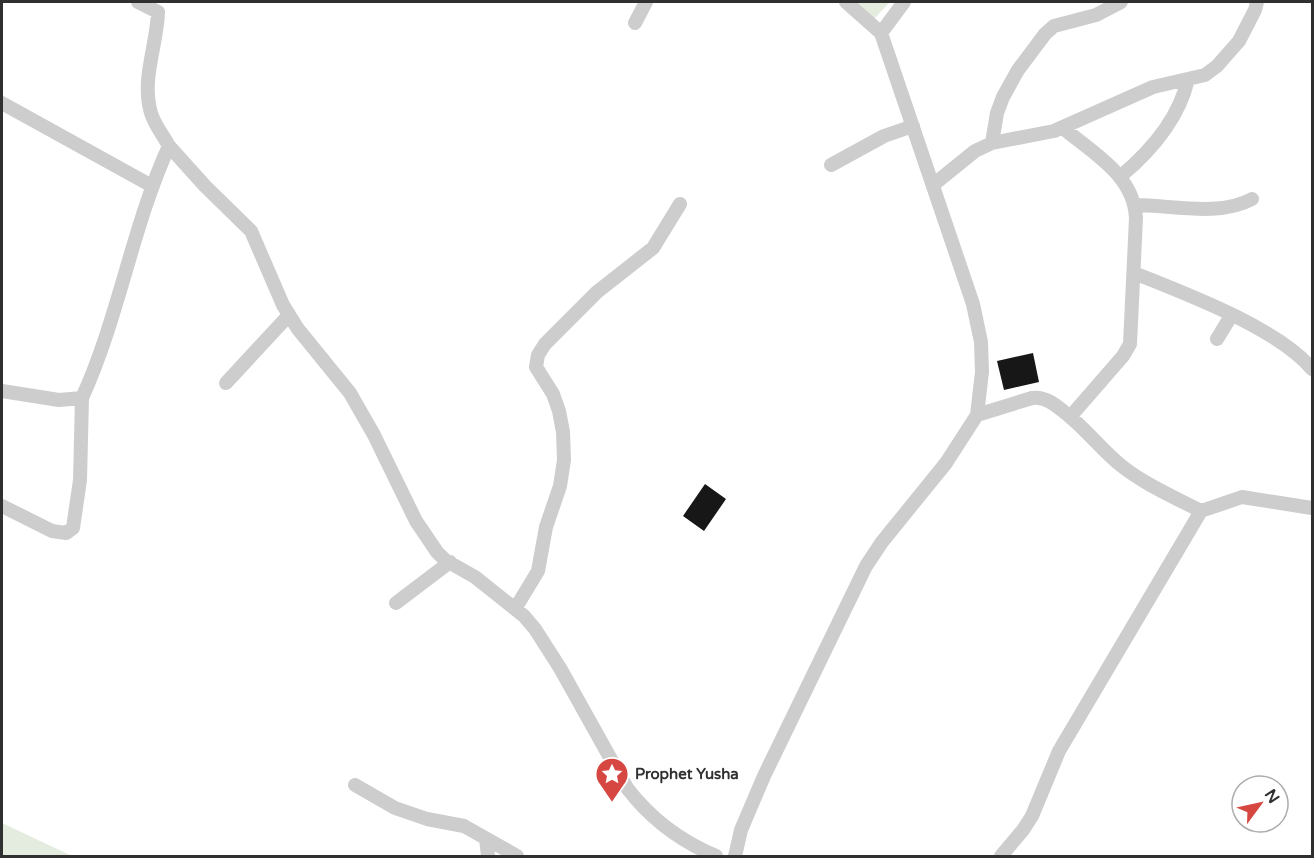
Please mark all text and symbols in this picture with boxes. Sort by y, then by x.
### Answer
place icon: Prophet Yusha [594,756,630,803]
place label: Prophet Yusha [635,765,739,784]
north arrow [1230,774,1290,834]
text: N [1260,786,1284,807]

